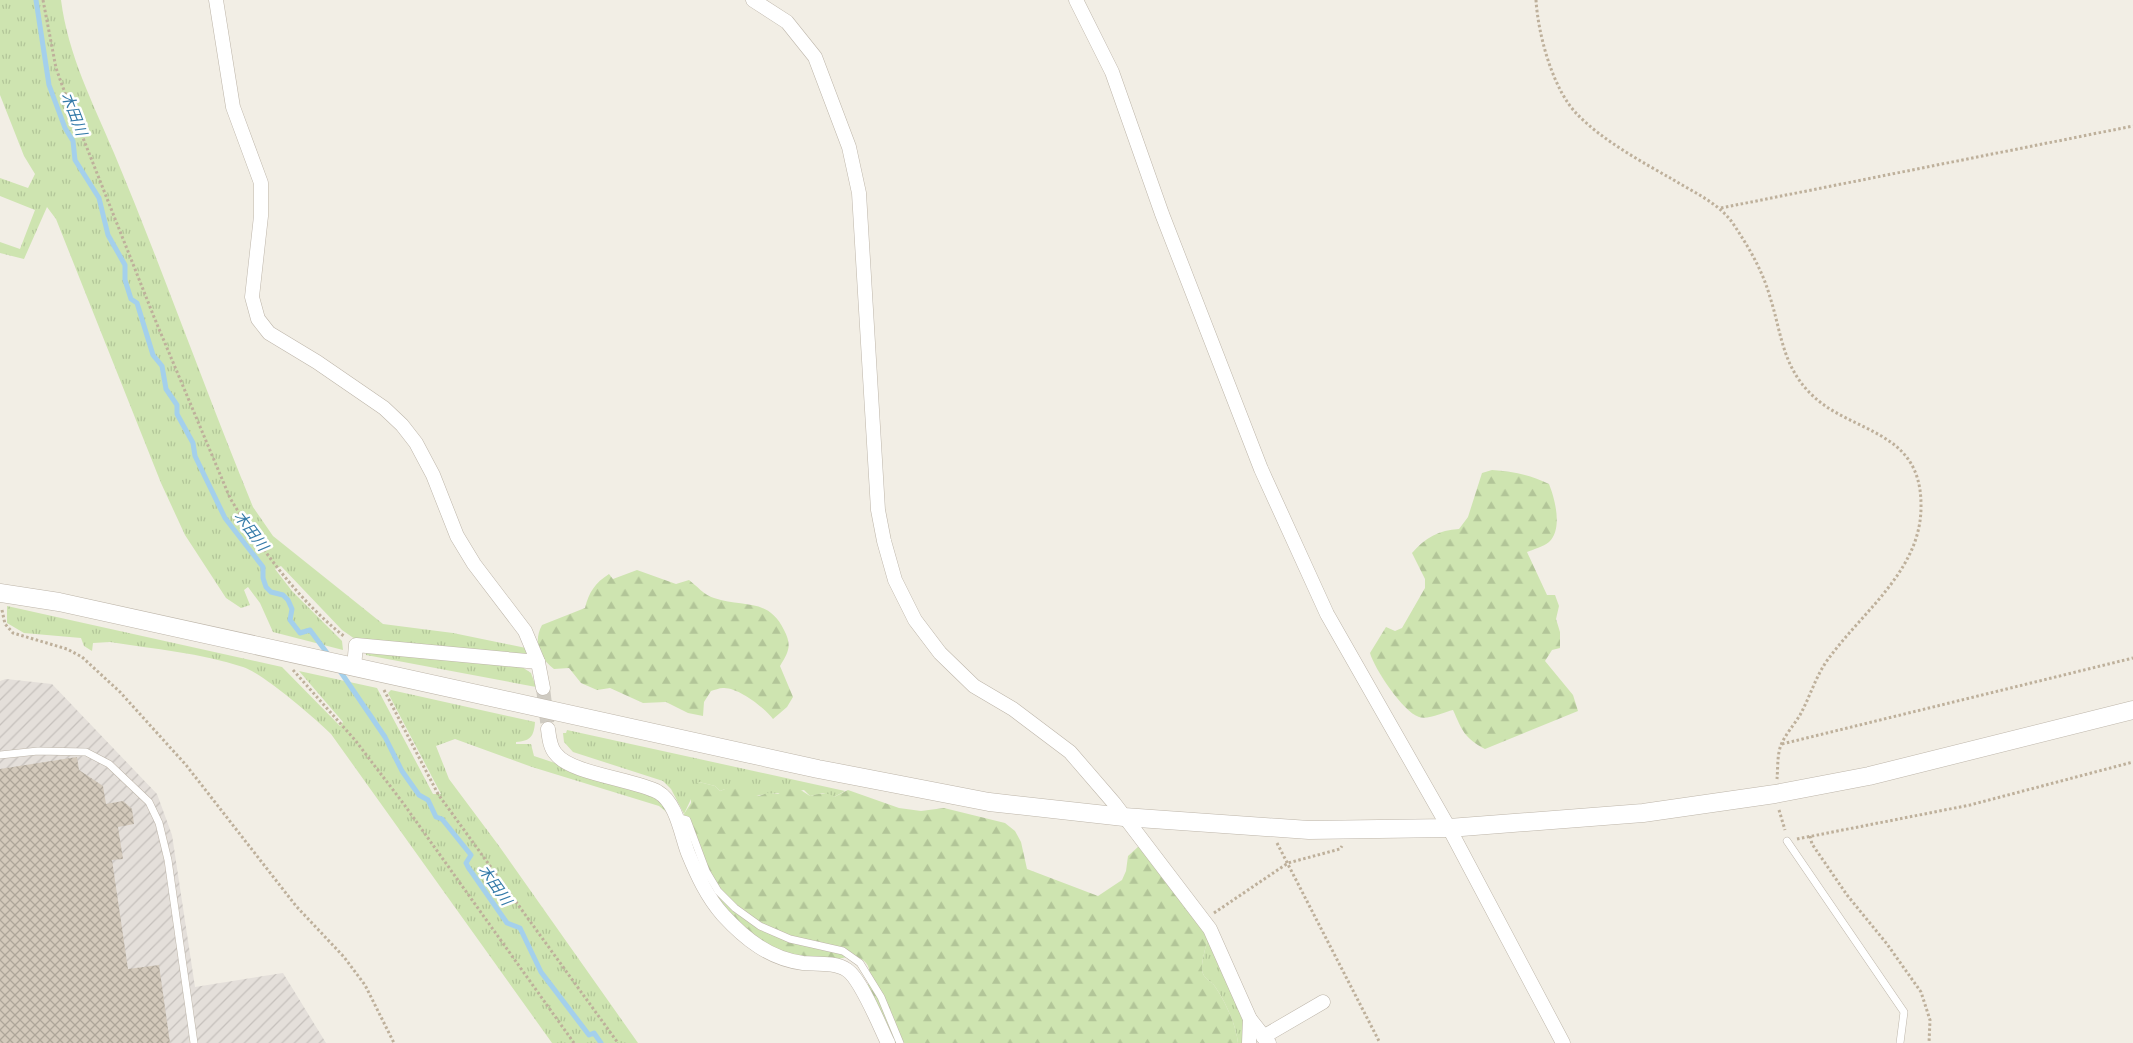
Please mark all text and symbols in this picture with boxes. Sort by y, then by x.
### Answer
water label: 木田川 [58,89,92,140]
water label: 木田川 [230,507,274,556]
water label: 木田川 [475,861,517,910]

